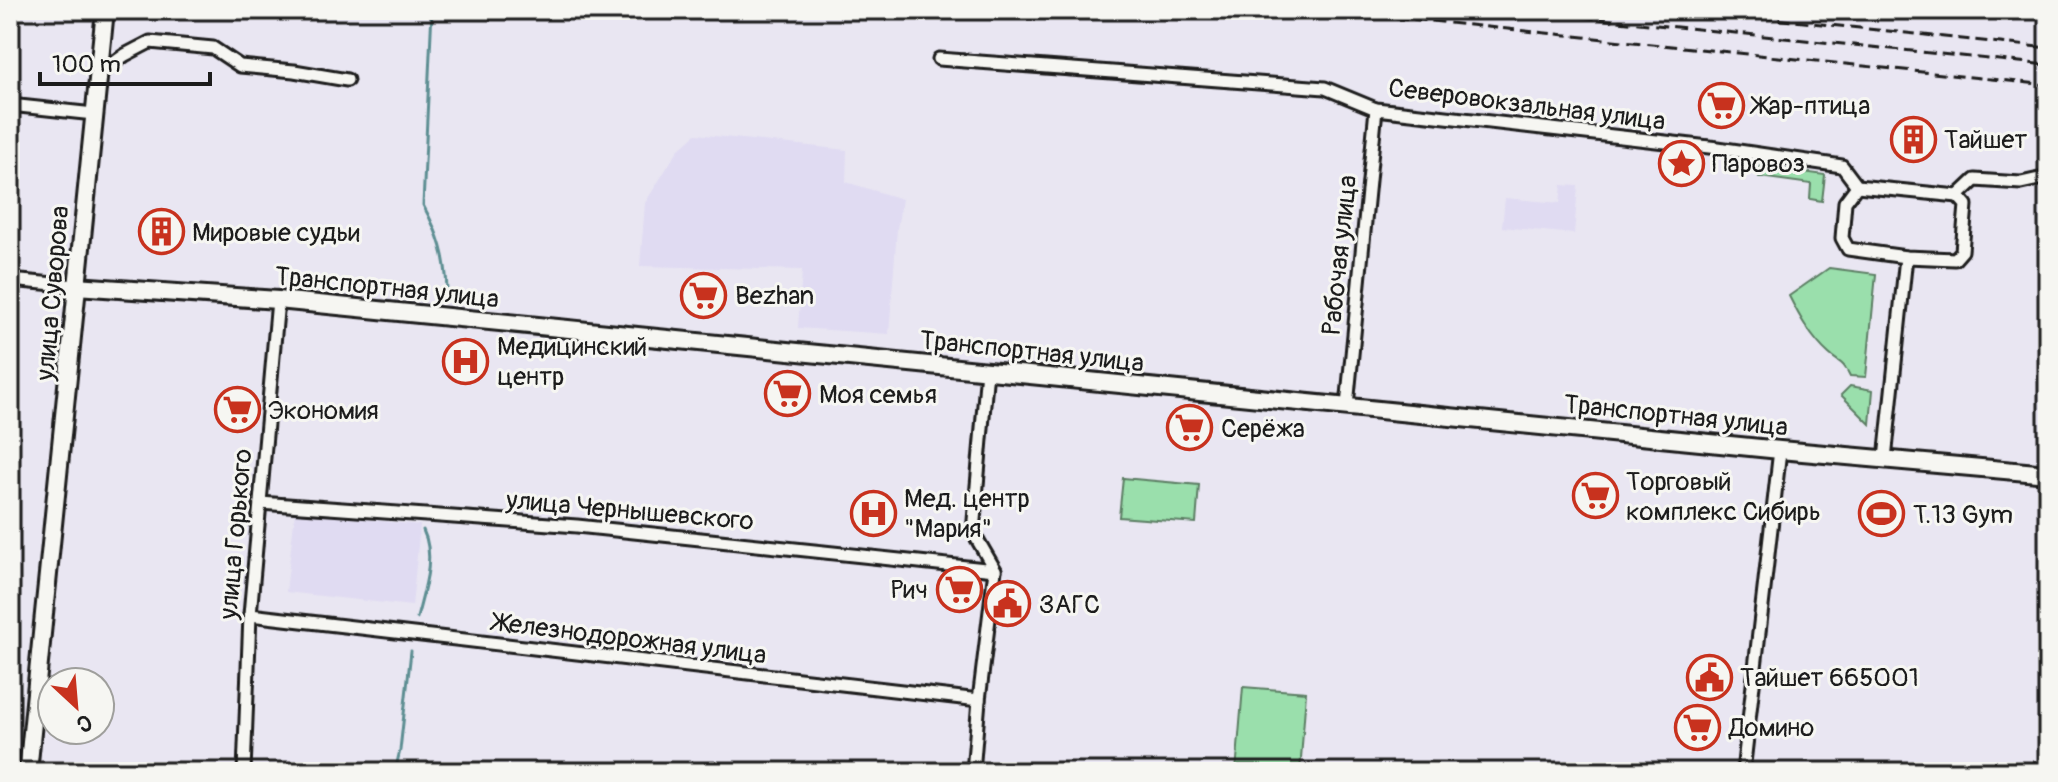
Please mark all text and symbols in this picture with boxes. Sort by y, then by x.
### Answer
scale bar [40,36,210,86]
text: 100 m [52,50,121,79]
street label: Северовокзальная улица [1387,72,1667,138]
supermarket icon: Жар-птица [1698,81,1746,129]
place label: Жар-птица [1749,90,1870,122]
building icon: Тайшет [1889,115,1937,163]
place label: Тайшет [1944,124,2027,156]
place icon: Паровоз [1657,139,1705,187]
place label: Паровоз [1712,148,1805,180]
street label: Рабочая улица [1316,173,1364,337]
street label: улица Суворова [29,204,77,383]
building icon: Мировые судьи [137,208,185,256]
place label: Мировые судьи [192,217,360,249]
street label: Транспортная улица [273,260,501,316]
supermarket icon: Bezhan [680,271,728,319]
place label: Bezhan [735,280,814,312]
street label: Транспортная улица [918,324,1146,380]
place label: Медицинский центр [497,331,647,393]
hospital icon: Медицинский центр [442,337,490,385]
supermarket icon: Моя семья [764,370,812,418]
place label: Моя семья [819,379,937,411]
supermarket icon: Экономия [213,386,261,434]
street label: Транспортная улица [1562,388,1790,444]
place label: Экономия [268,395,379,427]
supermarket icon: Серёжа [1166,404,1214,452]
place label: Серёжа [1221,413,1305,445]
street label: улица Горького [213,447,259,622]
place label: Торговый комплекс Сибирь [1626,466,1821,528]
supermarket icon: Торговый комплекс Сибирь [1571,472,1619,520]
place label: Мед. центр "Мария" [904,483,1030,545]
street label: улица Чернышевского [504,484,755,538]
hospital icon: Мед. центр "Мария" [849,489,897,537]
sports icon: T.13 Gym [1858,490,1906,538]
place label: T.13 Gym [1913,499,2013,531]
supermarket icon: Рич [935,565,983,613]
place label: Рич [890,574,928,606]
public building icon: ЗАГС [984,580,1032,628]
place label: ЗАГС [1039,589,1100,621]
street label: Железнодорожная улица [488,606,768,672]
public building icon: Тайшет 665001 [1685,653,1733,701]
place label: Тайшет 665001 [1740,662,1919,694]
north arrow [36,666,116,746]
supermarket icon: Домино [1674,703,1722,751]
text: С [72,708,97,739]
place label: Домино [1728,712,1814,744]

